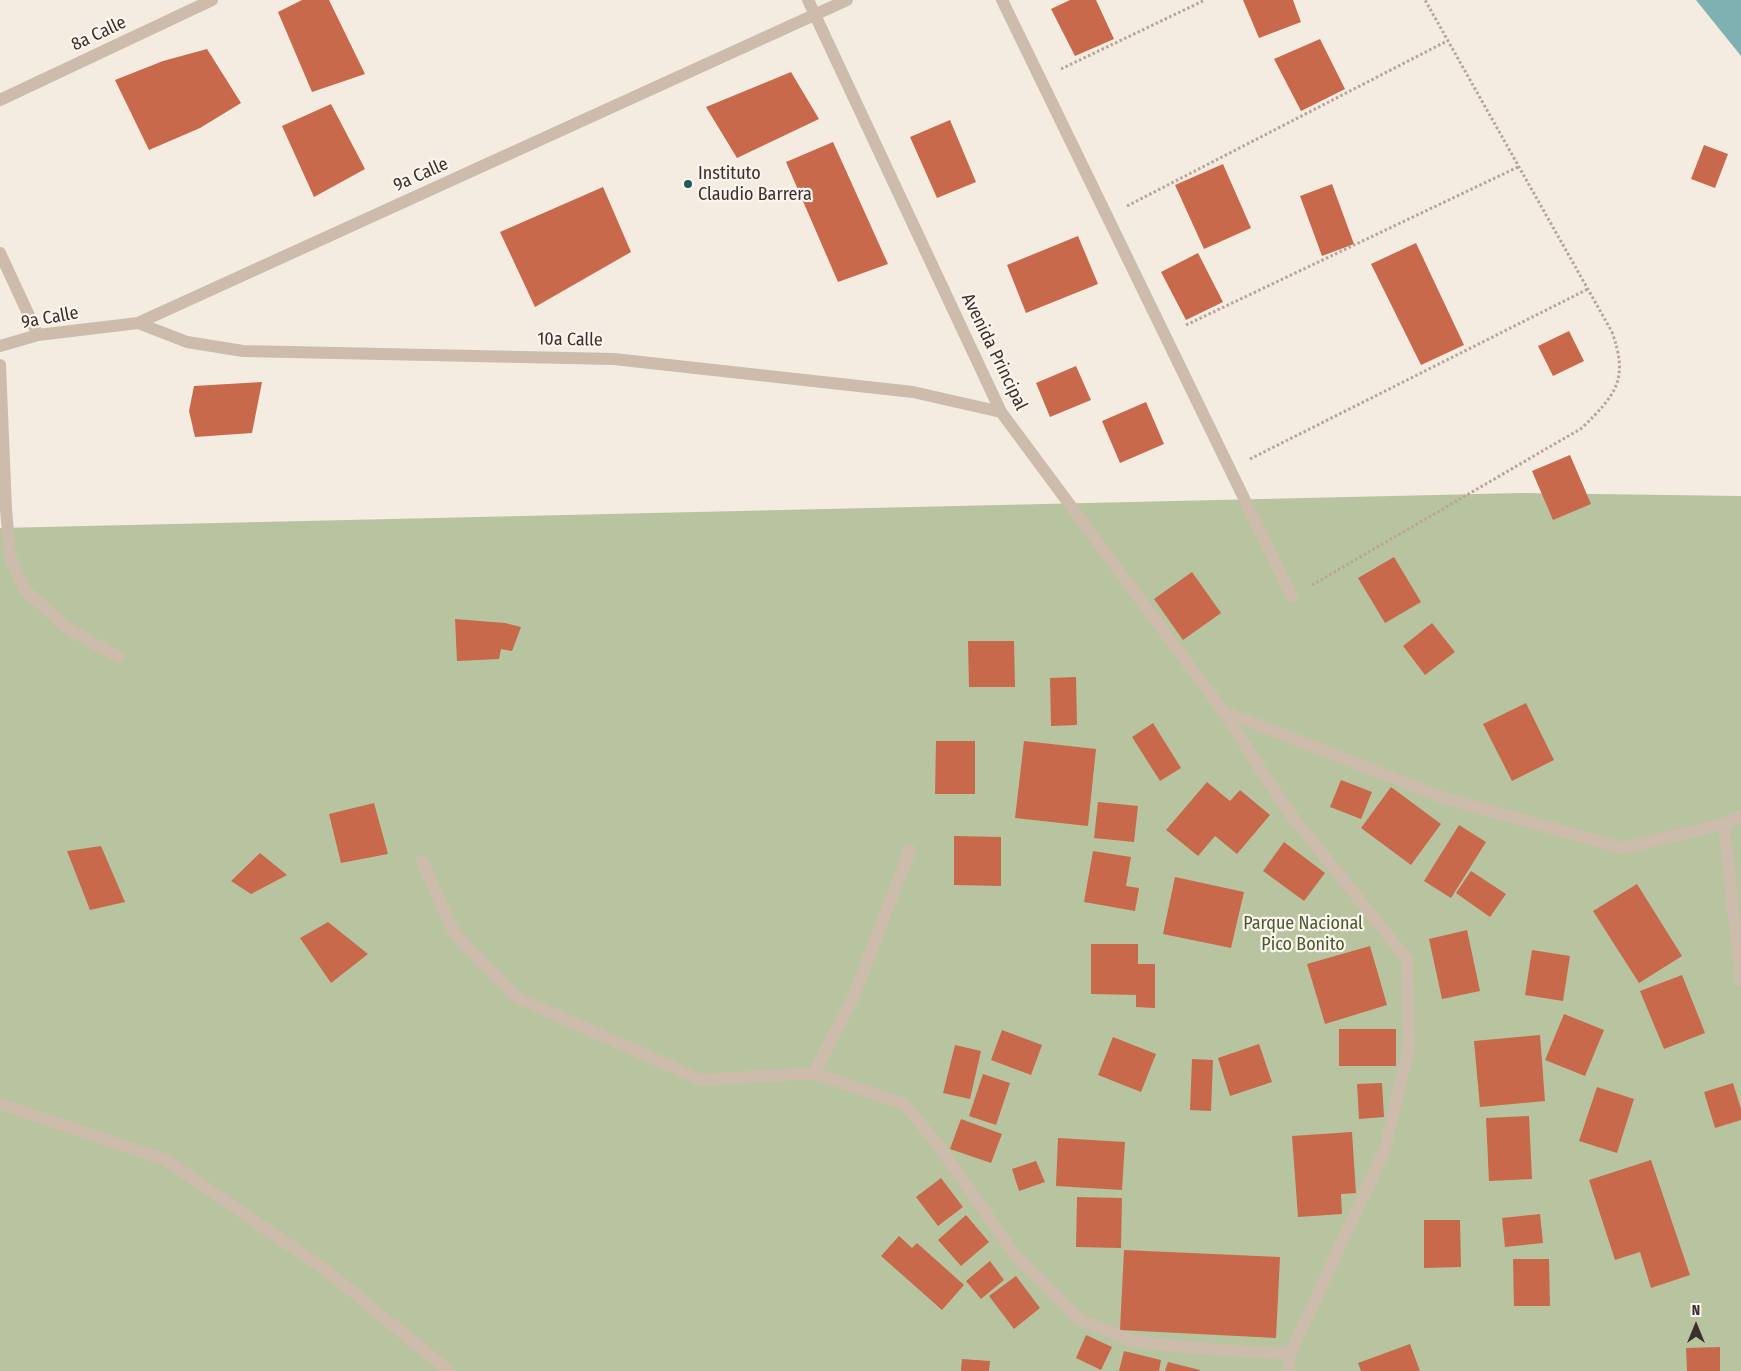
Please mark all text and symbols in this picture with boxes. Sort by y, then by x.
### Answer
street label: 8a Calle [68,12,130,56]
street label: 9a Calle [390,153,452,197]
place label: Instituto Claudio Barrera [698,163,812,205]
marker: Instituto Claudio Barrera [682,178,694,190]
street label: Avenida Principal [956,290,1032,414]
street label: 9a Calle [20,302,80,334]
street label: 10a Calle [537,329,603,351]
park label: Parque Nacional Pico Bonito [1243,913,1363,956]
north arrow [1671,1301,1721,1351]
text: N [1692,1302,1700,1319]

